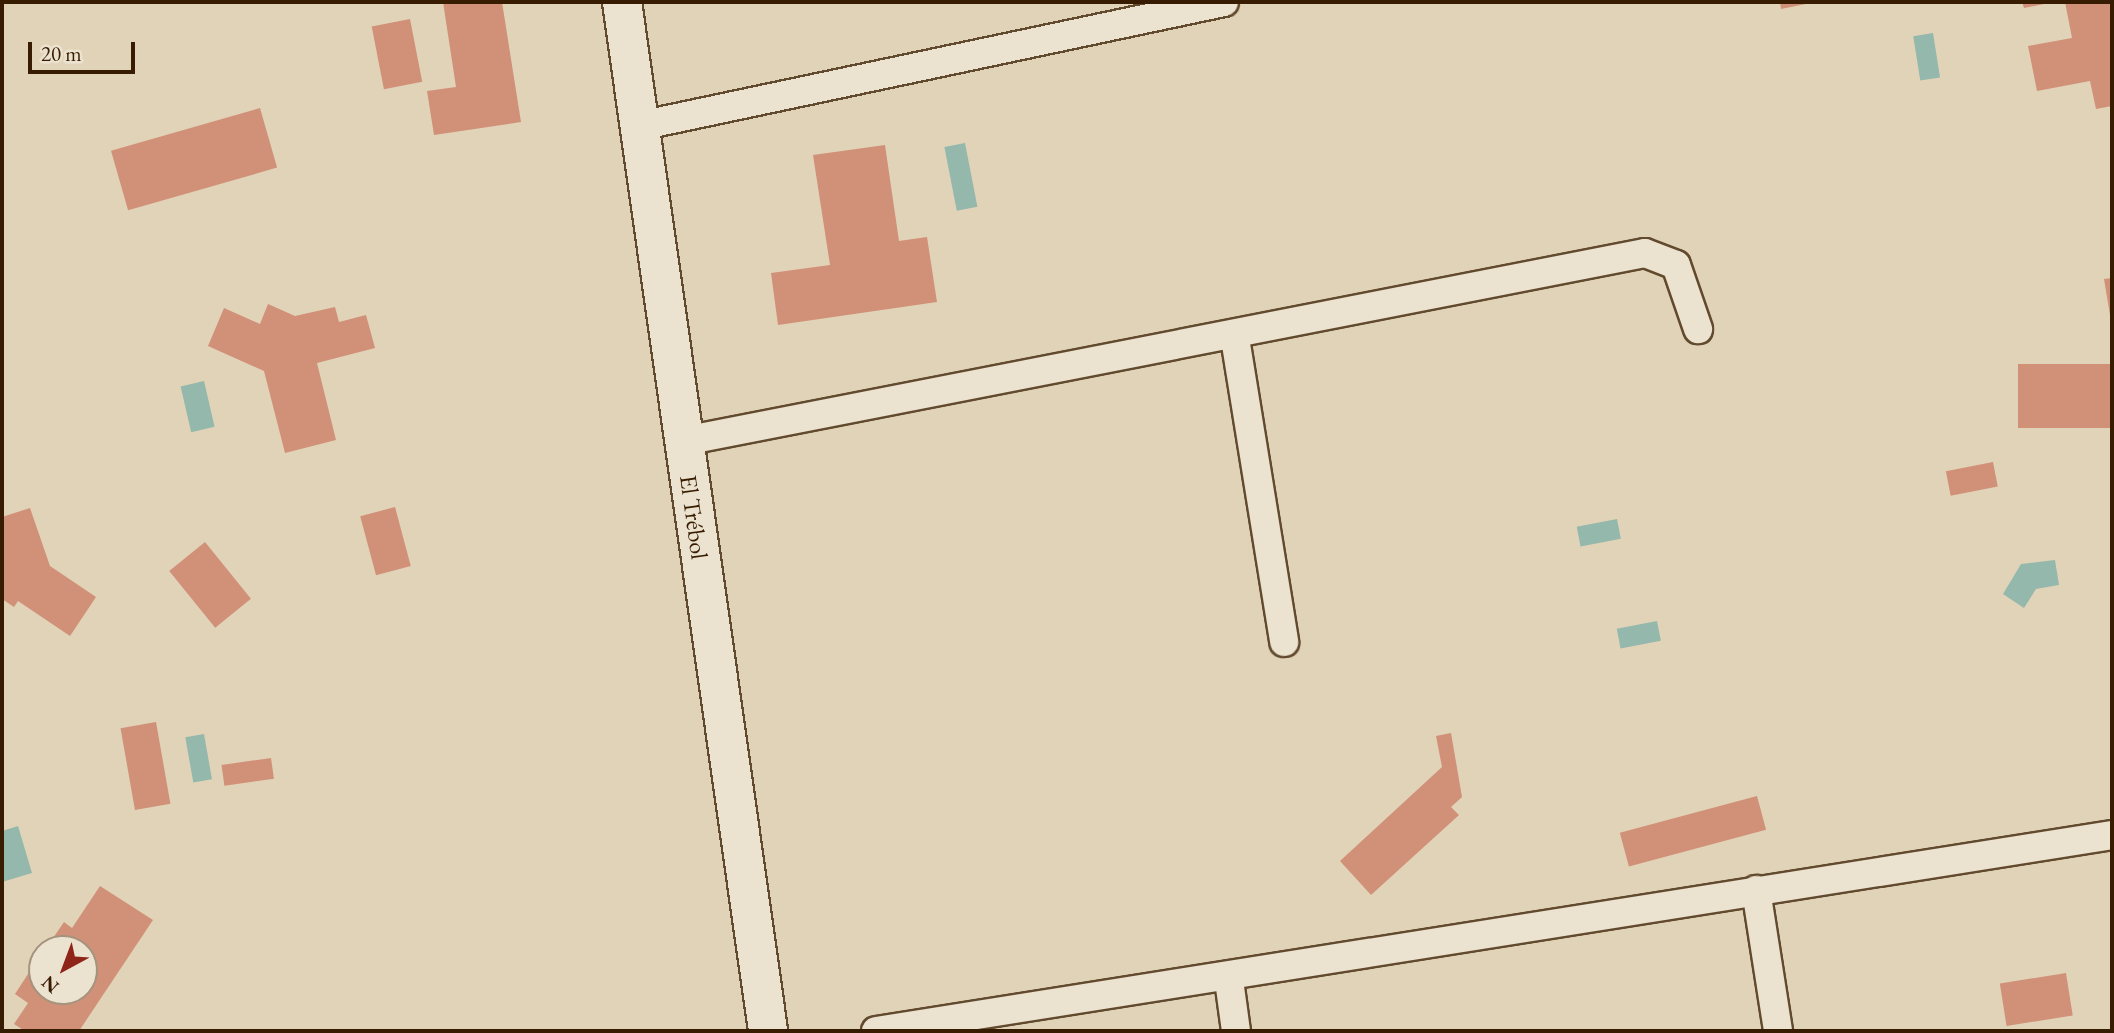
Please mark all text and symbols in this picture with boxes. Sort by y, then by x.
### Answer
scale bar [32,28,138,72]
text: 20 m [41,40,82,67]
street label: El Trébol [674,473,714,561]
north arrow [28,935,98,1005]
text: N [36,970,64,999]

